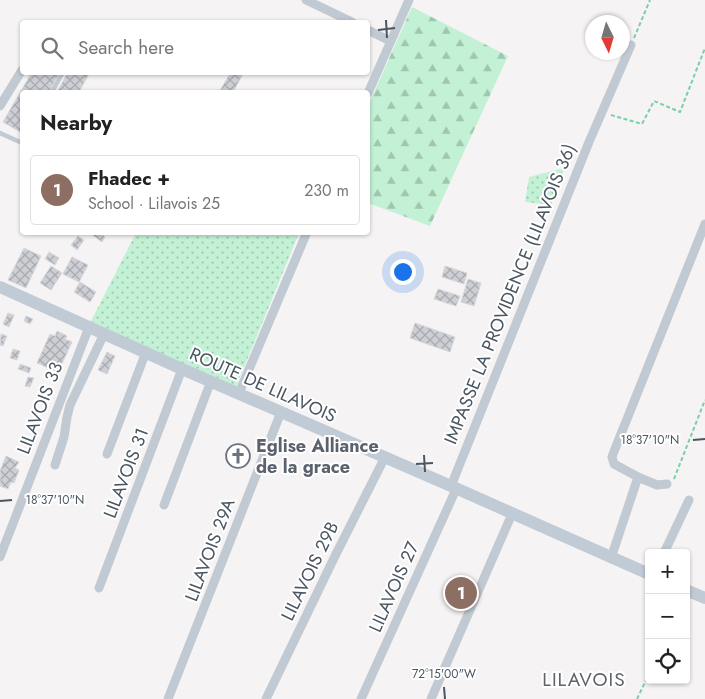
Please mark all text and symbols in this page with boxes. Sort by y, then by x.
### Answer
north arrow [585,15,630,60]
search box [20,20,370,75]
icon: search [38,34,66,62]
text: Search here [78,34,174,61]
text: Nearby [40,108,112,138]
street label: IMPASSE LA PROVIDENCE (LILAVOIS 36) [438,140,582,448]
text: Fhadec + [88,165,170,192]
text: 1 [53,179,61,202]
text: 230 m [304,179,349,202]
text: School · Lilavois 25 [88,192,220,215]
your location [390,259,416,285]
street label: ROUTE DE LILAVOIS [185,341,341,429]
street label: LILAVOIS 33 [11,358,69,458]
street label: LILAVOIS 31 [97,424,155,522]
text: 18°37'10"N [621,431,679,449]
place label: Eglise Alliance de la grace [256,433,379,480]
church icon: Eglise Alliance de la grace [225,443,251,469]
text: 18°37'10"N [26,491,84,509]
street label: LILAVOIS 29A [179,495,242,605]
street label: LILAVOIS 29B [275,517,345,625]
street label: LILAVOIS 27 [363,537,426,636]
map controls [645,549,690,684]
button: + [645,549,690,594]
pin: 1 [445,574,477,612]
button: − [645,594,690,639]
button: locate [645,639,690,684]
text: 72°15'00"W [412,665,476,683]
district label: LILAVOIS [542,666,626,693]

